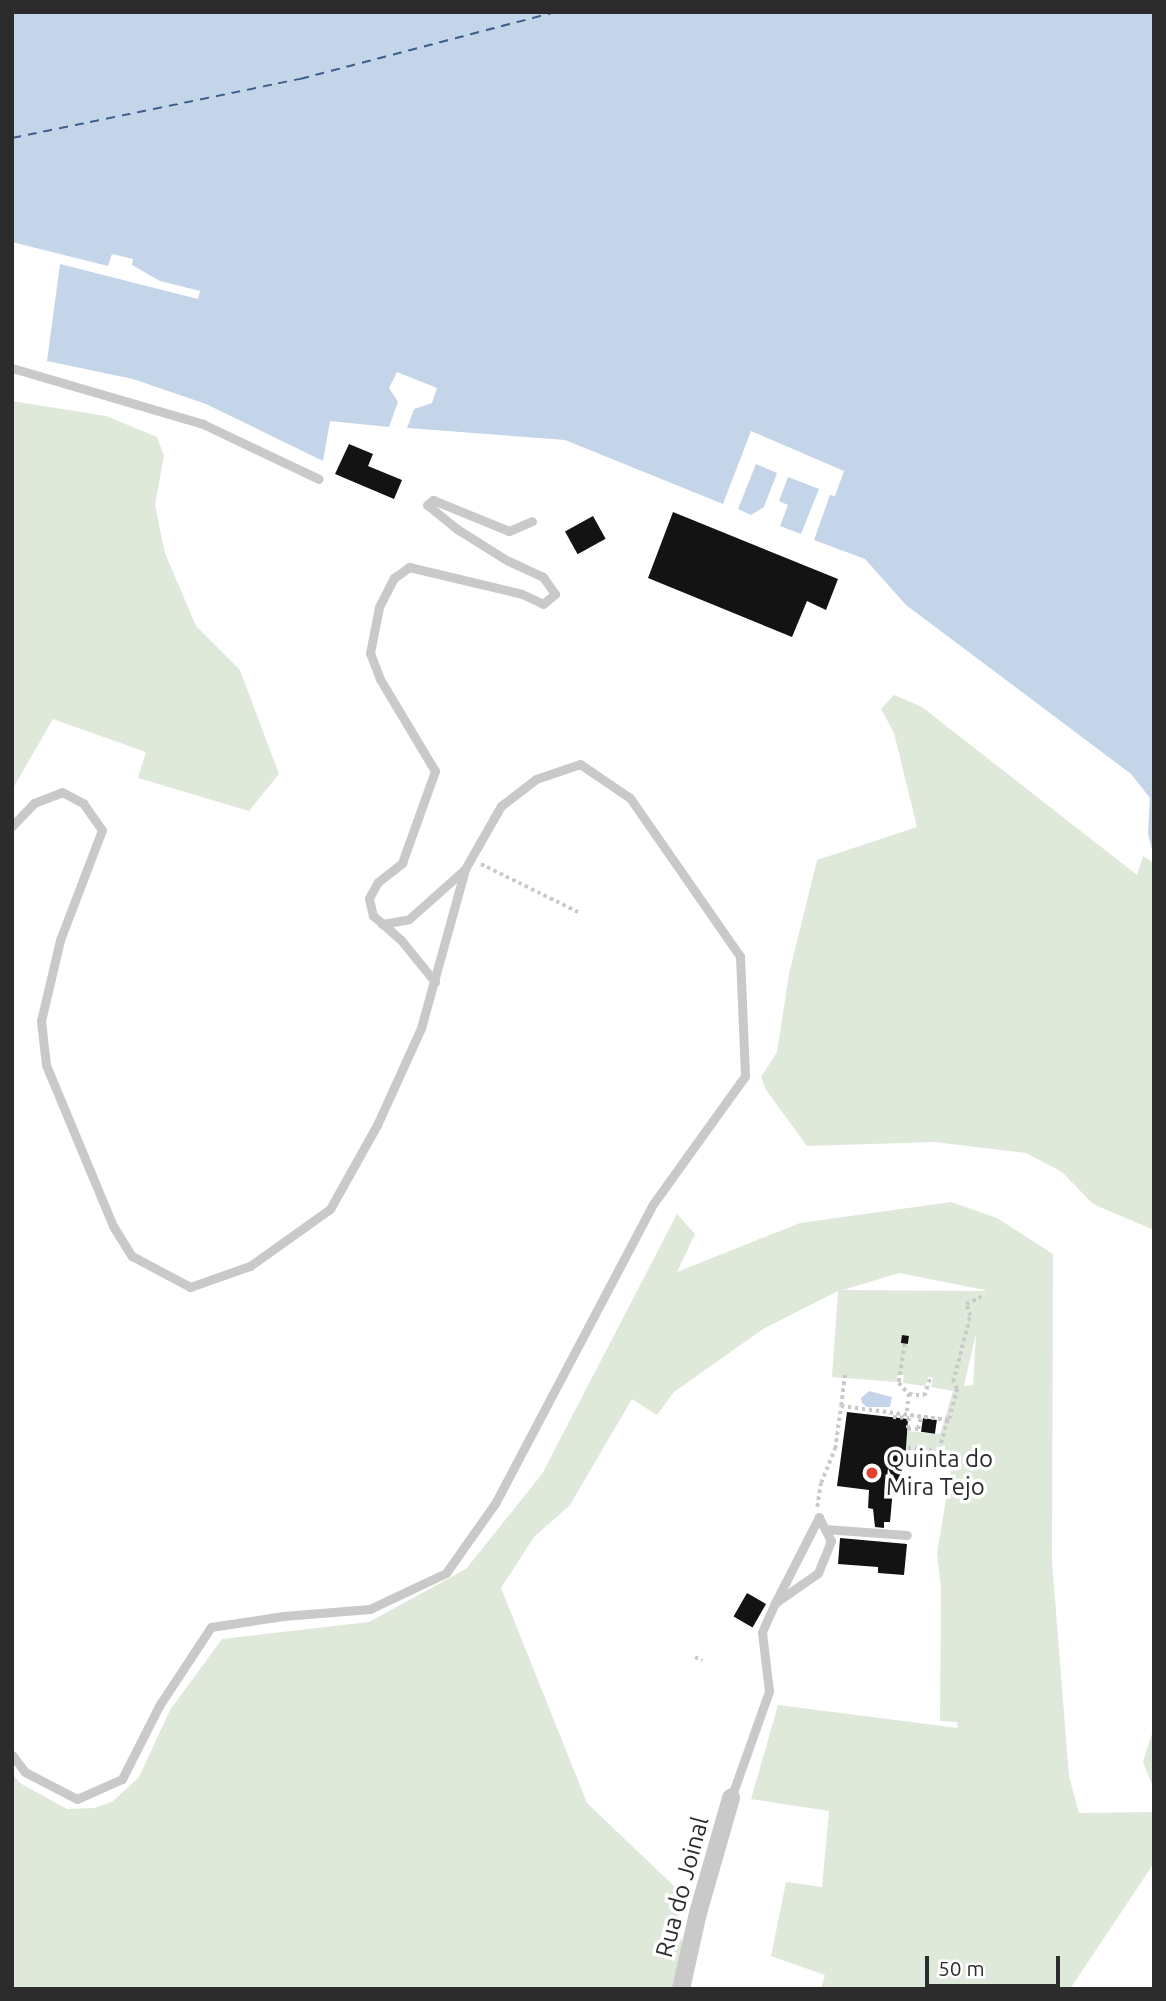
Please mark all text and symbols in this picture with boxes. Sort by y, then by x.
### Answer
place label: Quinta do Mira Tejo [886,1445,993,1501]
marker: Quinta do Mira Tejo [864,1465,880,1481]
street label: Rua do Joinal [649,1814,715,1960]
scale bar [928,1941,1063,1985]
text: 50 m [938,1956,985,1980]

